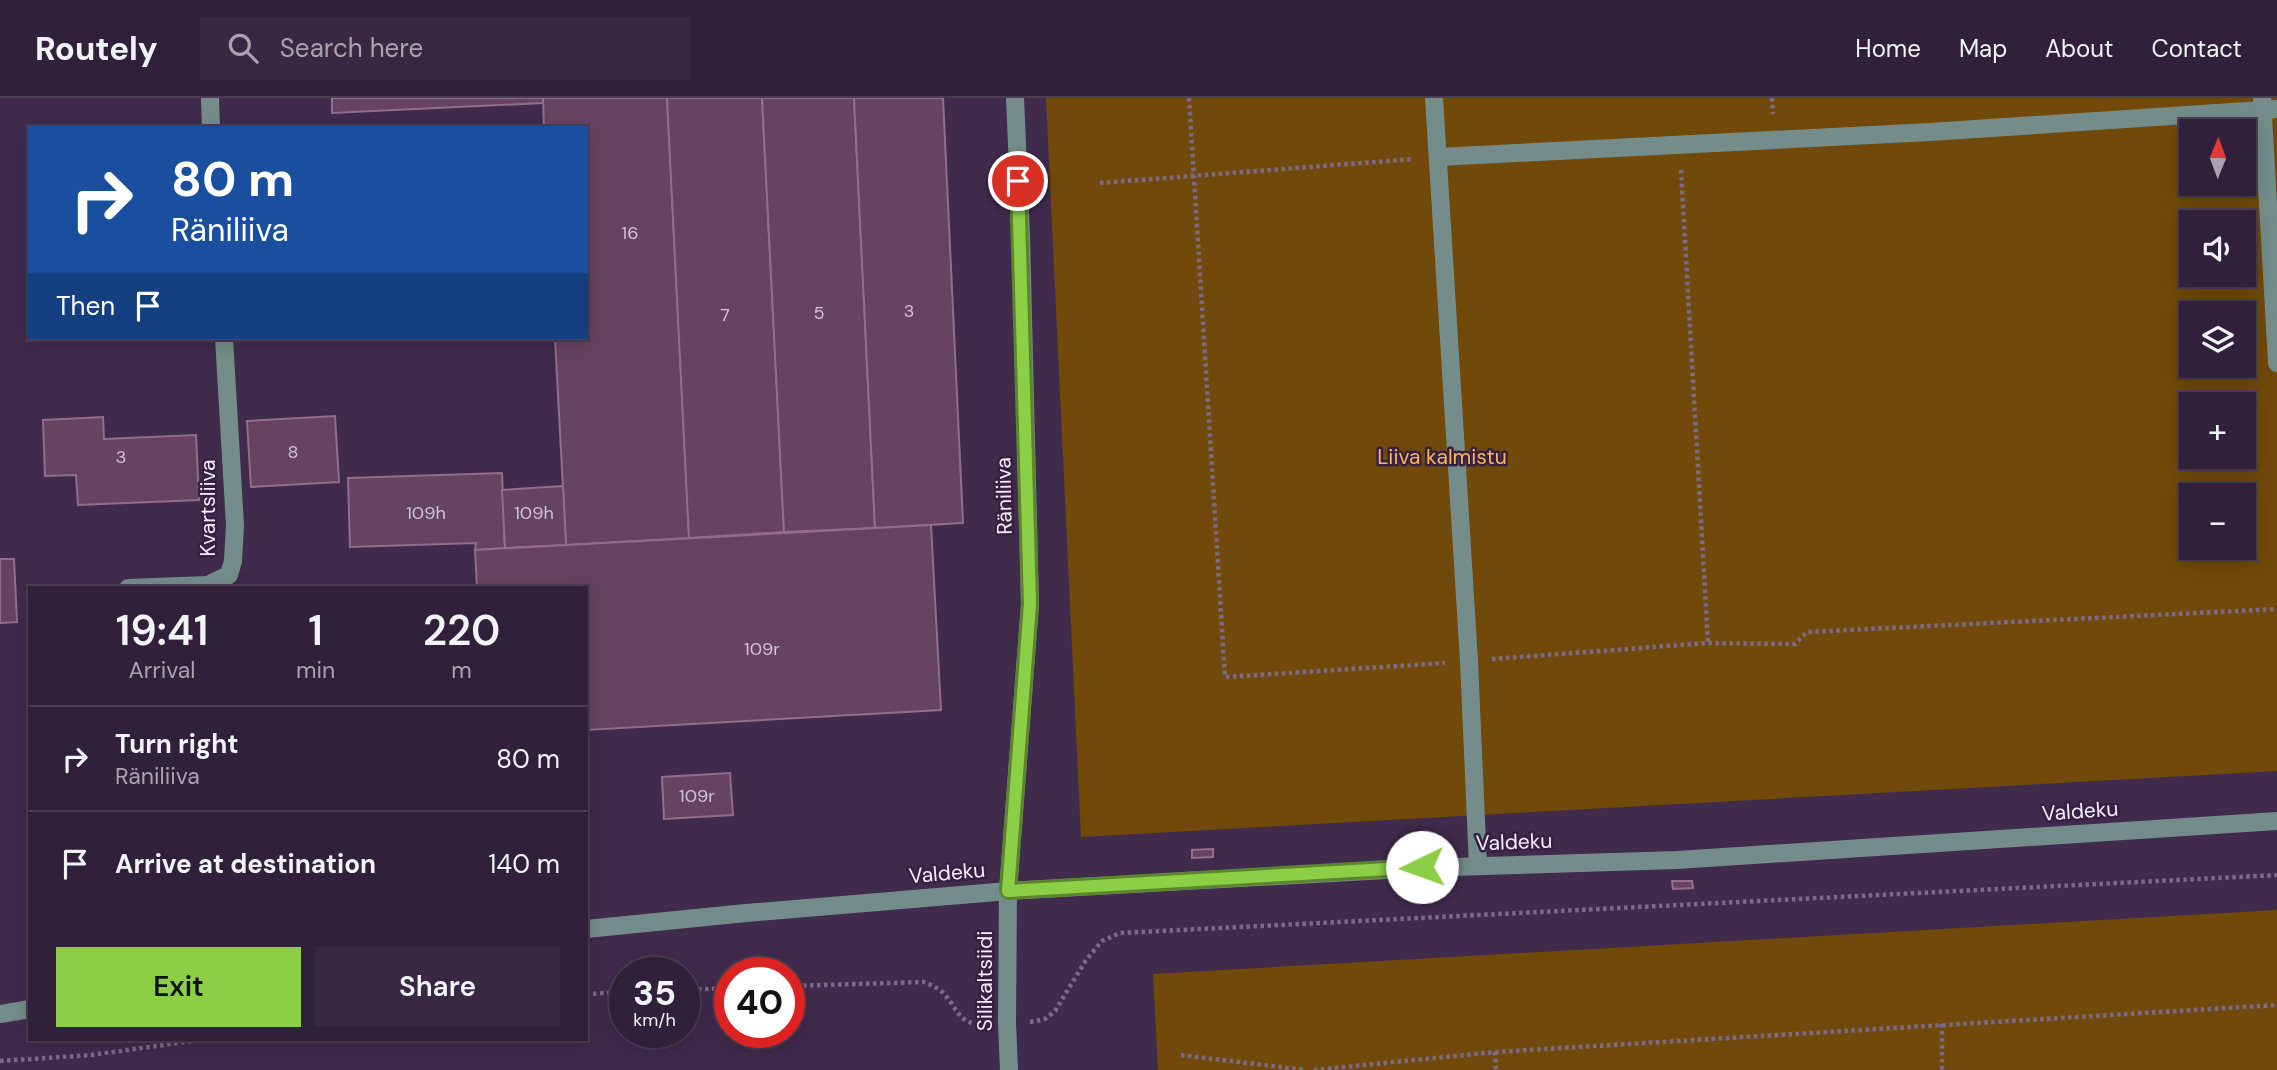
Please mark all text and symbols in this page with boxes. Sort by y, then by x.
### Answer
search box [200,17,690,80]
text: Routely [35,27,158,70]
icon: search [224,29,262,67]
text: Search here [280,31,423,65]
text: Home [1855,33,1921,64]
text: Map [1959,33,2007,64]
text: About [2045,33,2114,64]
text: Contact [2152,33,2242,64]
north arrow [2179,119,2256,196]
map controls [2179,119,2256,560]
text: 80 m [171,147,294,211]
pin [988,151,1048,211]
icon: right [56,154,147,245]
icon: arrive [999,162,1037,200]
text: Räniliiva [171,209,289,251]
button: sound [2179,210,2256,287]
house number: 16 [622,221,638,245]
icon: arrive [129,287,167,325]
text: Then [56,289,115,323]
house number: 3 [904,299,914,323]
house number: 5 [814,301,824,325]
button: layers [2179,301,2256,378]
house number: 7 [720,303,730,327]
button: + [2179,392,2256,469]
house number: 8 [288,440,298,464]
park label: Liiva kalmistu [1377,443,1507,471]
house number: 3 [116,445,126,469]
street label: Räniliiva [989,457,1019,535]
street label: Kvartsliiva [194,460,222,556]
button: − [2179,483,2256,560]
house number: 109h [406,501,446,525]
house number: 109h [514,501,554,525]
text: 19:41 [116,603,208,658]
text: 1 [308,603,323,658]
text: 220 [423,603,500,658]
house number: 109r [744,637,780,661]
text: Arrival [128,655,195,685]
text: min [296,655,335,685]
text: m [451,655,472,685]
text: Turn right [115,727,239,761]
icon: right [56,740,94,778]
text: 80 m [496,742,560,776]
text: Räniliiva [115,761,200,791]
house number: 109r [679,784,715,808]
street label: Valdeku [2041,794,2119,828]
street label: Valdeku [1475,827,1553,857]
position arrow [1385,830,1459,904]
icon: arrive [56,845,94,883]
text: Arrive at destination [115,847,376,881]
text: 140 m [488,847,560,881]
street label: Valdeku [908,856,986,890]
street label: Silikaltsiidi [971,931,999,1031]
button: Exit [56,947,301,1027]
button: Share [315,947,560,1027]
speed limit sign: 40 [714,957,805,1048]
text: 35 [633,970,676,1016]
text: km/h [633,1008,676,1032]

